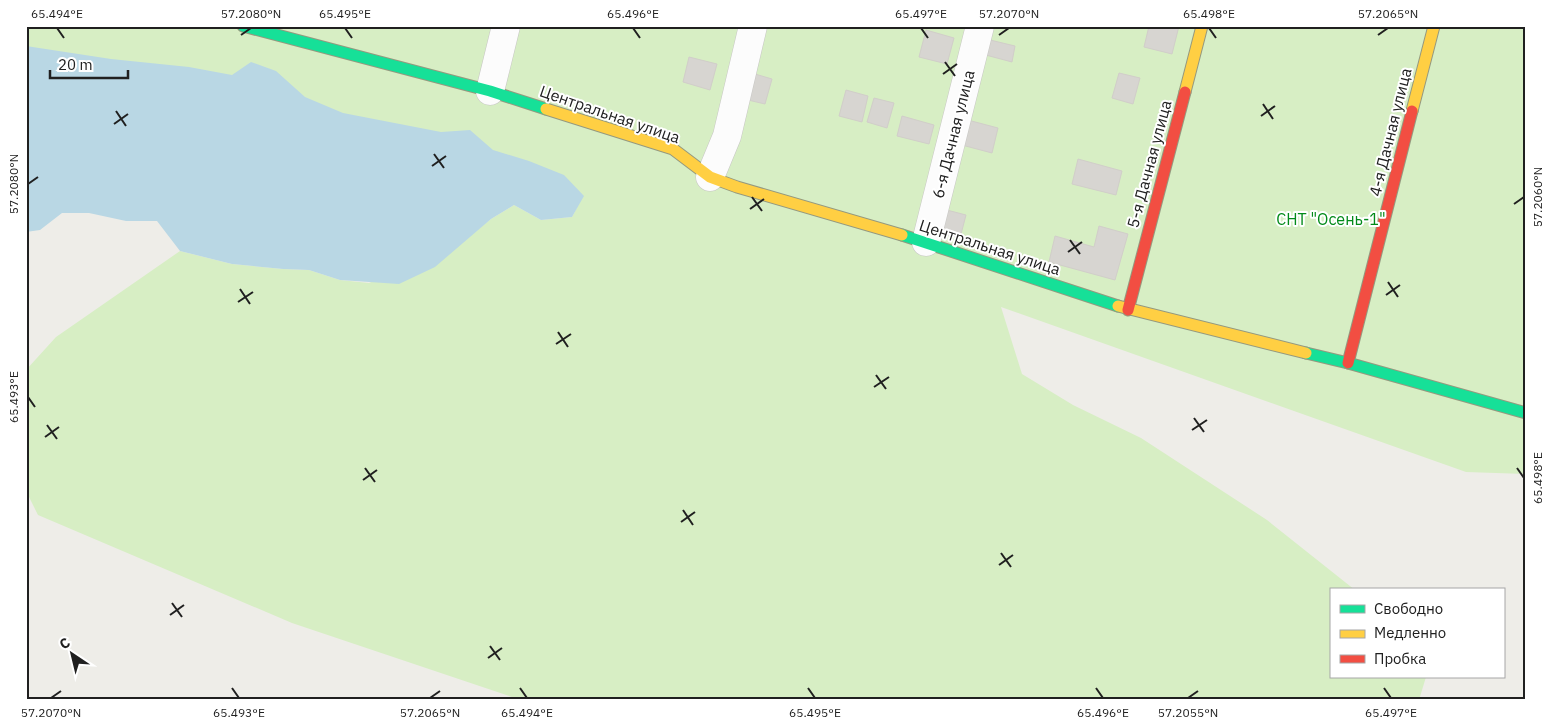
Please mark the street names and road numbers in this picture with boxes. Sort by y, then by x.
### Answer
street label: 4-я Дачная улица [1364,65,1416,198]
street label: 6-я Дачная улица [927,67,979,200]
street label: Центральная улица [537,81,683,148]
street label: 5-я Дачная улица [1122,97,1176,230]
street label: Центральная улица [917,215,1064,279]

